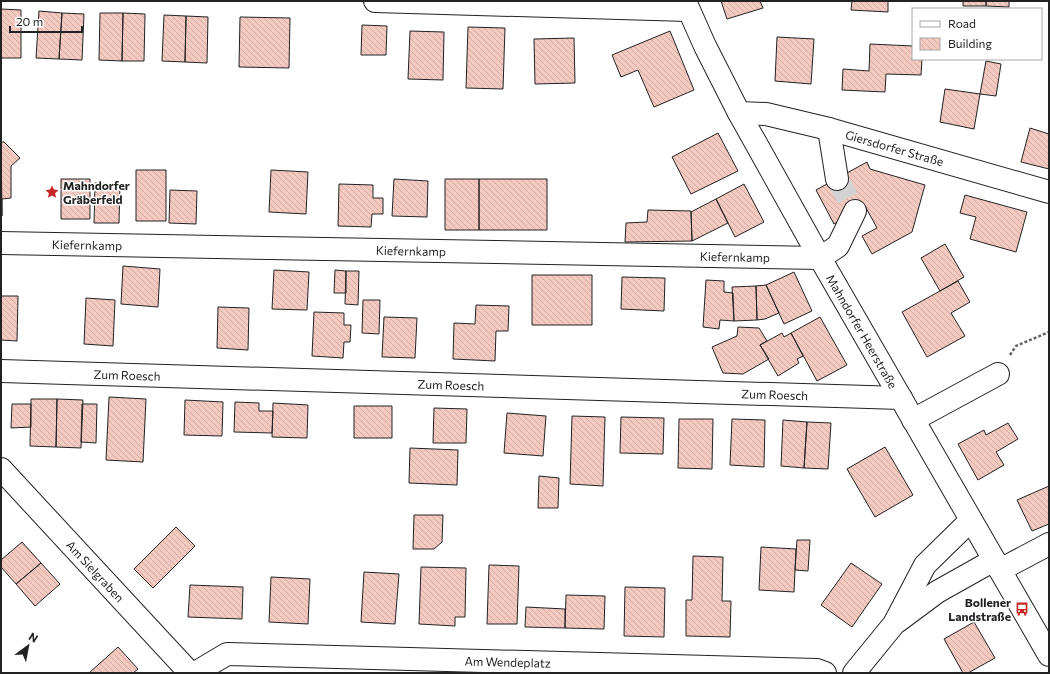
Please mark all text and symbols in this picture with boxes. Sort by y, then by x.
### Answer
scale bar [10,8,82,34]
legend [912,8,1042,60]
text: 20 m [16,14,43,28]
text: Road [948,16,976,30]
text: Building [948,36,992,50]
street label: Giersdorfer Straße [844,127,945,168]
place label: Mahndorfer Gräberfeld [63,178,130,206]
place icon: Mahndorfer Gräberfeld [44,184,60,200]
street label: Kiefernkamp [52,237,122,252]
street label: Kiefernkamp [376,243,446,258]
street label: Kiefernkamp [700,249,770,264]
street label: Mahndorfer Heerstraße [824,272,901,391]
street label: Zum Roesch [93,367,161,383]
street label: Zum Roesch [417,376,485,392]
street label: Zum Roesch [741,386,808,402]
street label: Am Sielgraben [64,537,127,604]
place label: Bollener Landstraße [948,595,1011,623]
bus stop icon: Bollener Landstraße [1014,601,1030,617]
north arrow [8,626,48,666]
text: N [27,629,41,645]
street label: Am Wendeplatz [464,653,551,670]

